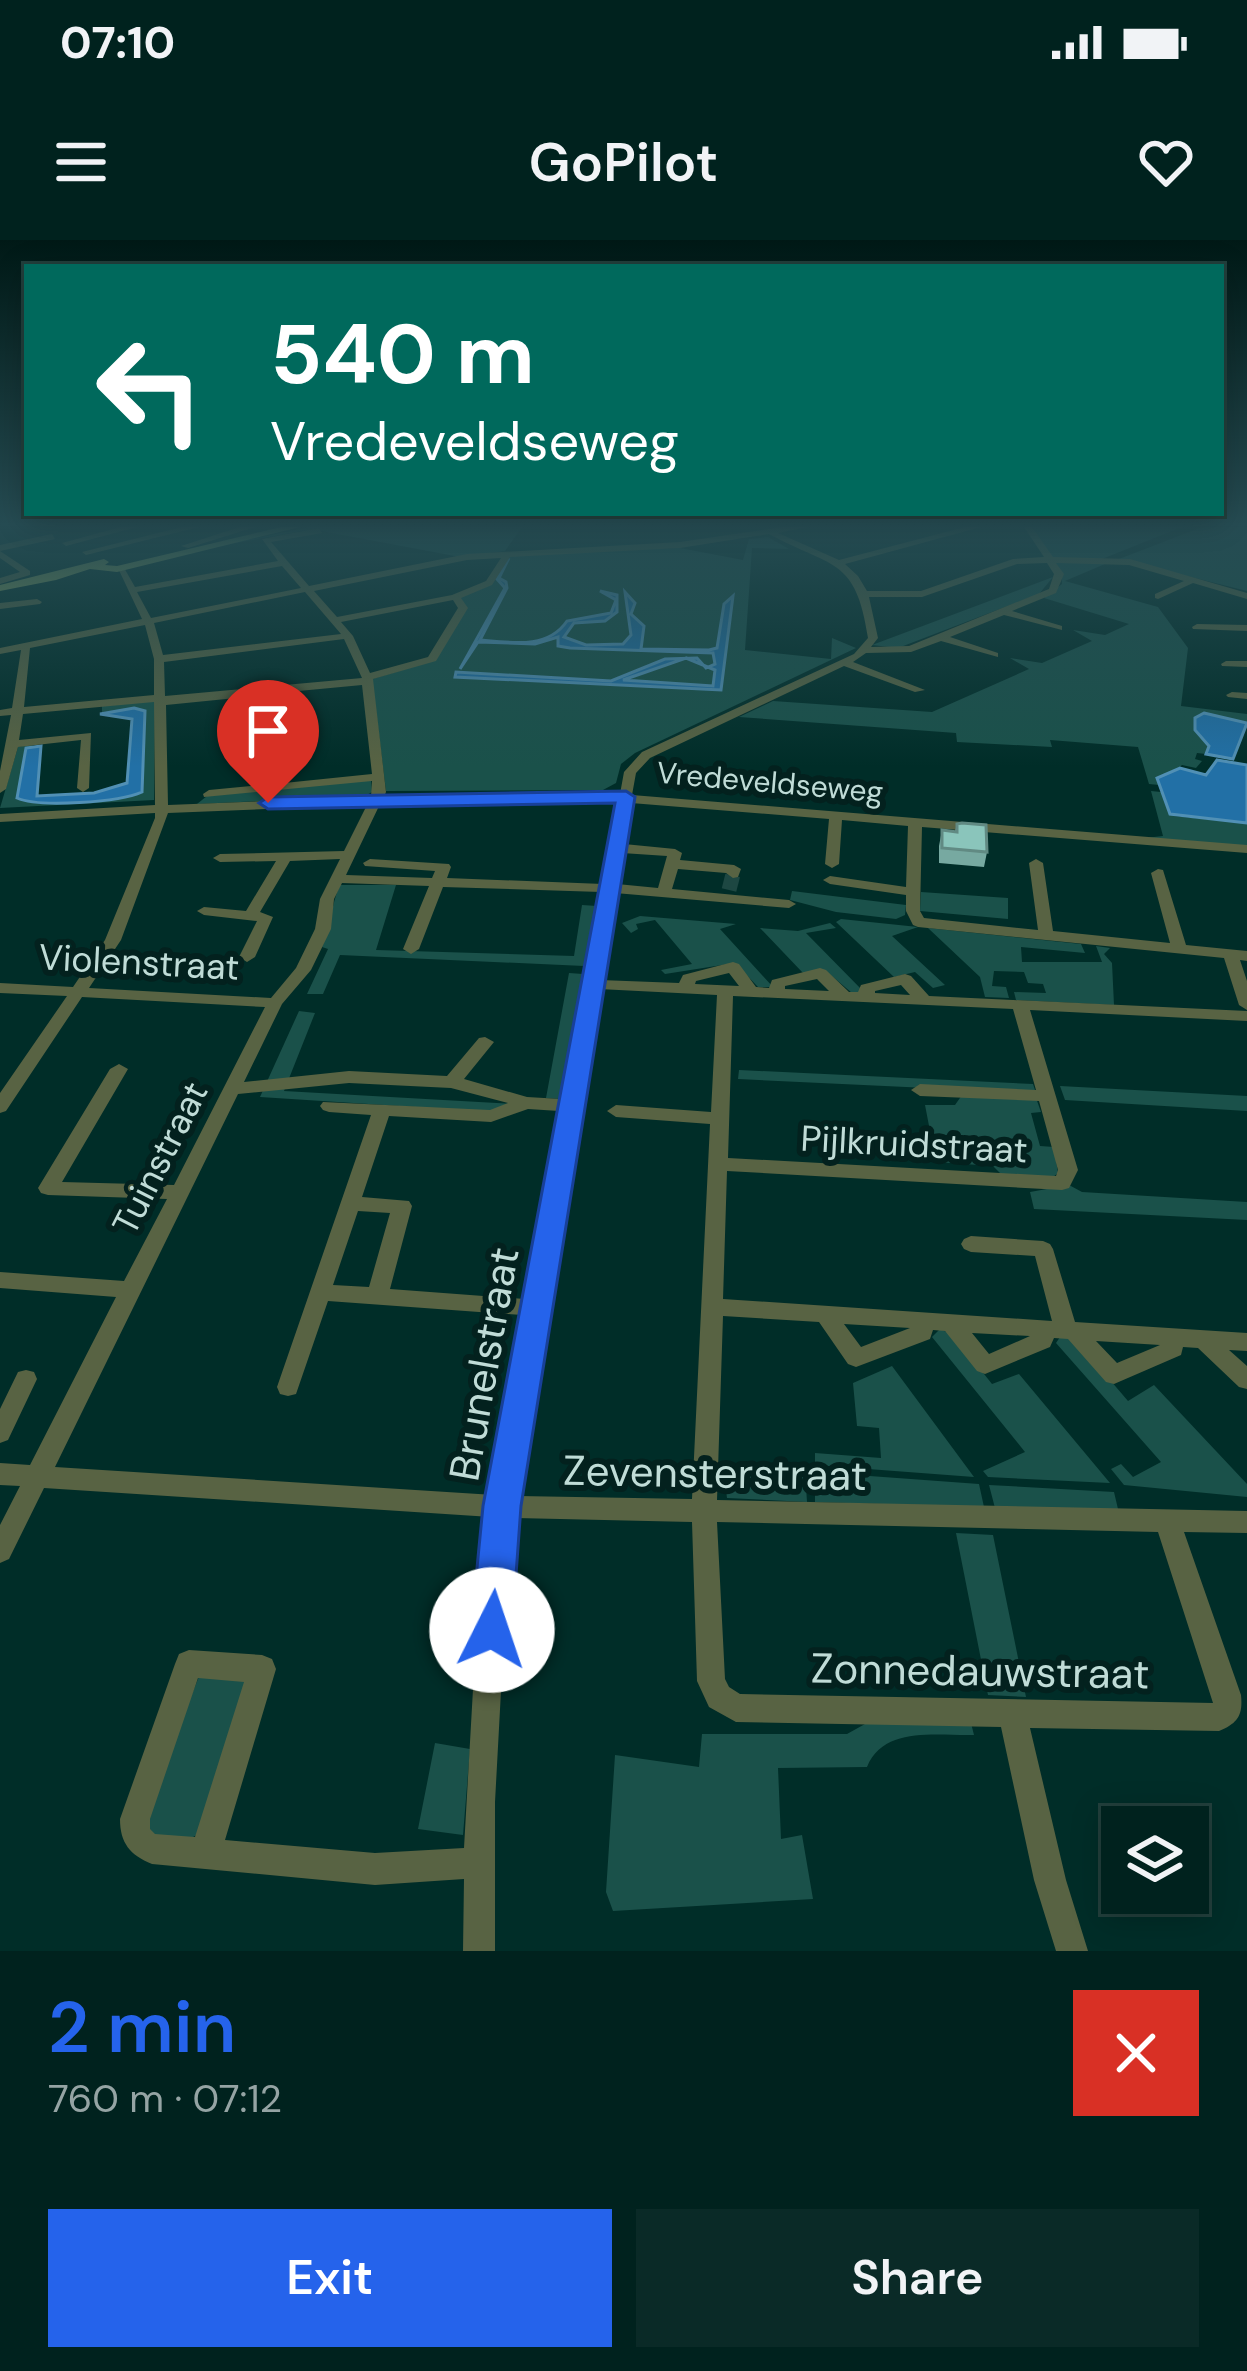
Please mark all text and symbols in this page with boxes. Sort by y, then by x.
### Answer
text: 07:10 [60,13,175,72]
text: GoPilot [529,127,718,198]
icon: menu [48,129,114,195]
icon: heart [1133,129,1199,195]
text: 540 m [270,300,535,409]
icon: left [72,312,228,468]
text: Vredeveldseweg [270,406,679,477]
pin [217,680,319,803]
icon: arrive [235,698,301,764]
street label: Vredeveldseweg [655,753,885,811]
street label: Violenstraat [38,933,240,991]
street label: Tuinstraat [101,1073,219,1243]
street label: Pijlkruidstraat [799,1115,1029,1173]
street label: Brunelstraat [436,1243,532,1485]
street label: Zevensterstraat [563,1443,867,1503]
position arrow [429,1567,555,1693]
street label: Zonnedauwstraat [810,1641,1150,1701]
map controls [1101,1806,1209,1914]
button: layers [1101,1806,1209,1914]
text: 2 min [48,1981,236,2074]
button: close [1073,1990,1199,2116]
text: 760 m · 07:12 [48,2073,282,2124]
button: Exit [48,2209,612,2347]
button: Share [636,2209,1199,2347]

